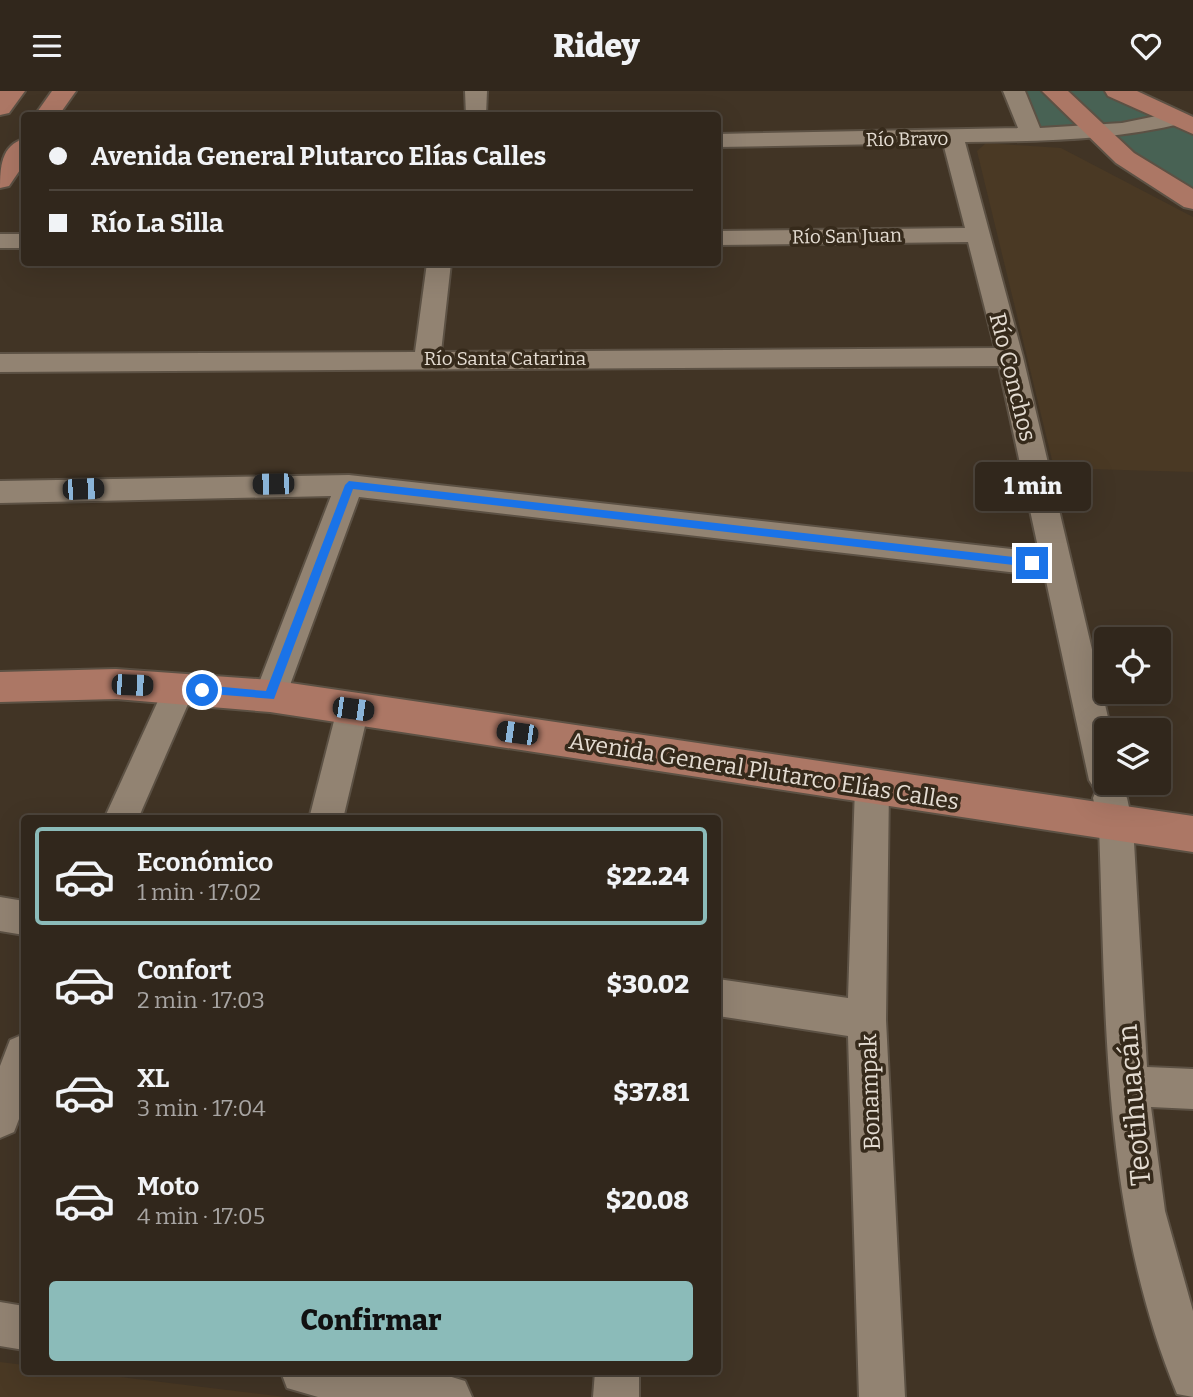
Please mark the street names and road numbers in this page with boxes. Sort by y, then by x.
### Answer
street label: Río Bravo [865,127,949,151]
street label: Río San Juan [792,224,902,248]
street label: Río Conchos [984,310,1042,444]
street label: Río Santa Catarina [424,347,587,370]
street label: Avenida General Plutarco Elías Calles [567,726,961,816]
street label: Teotihuacán [1110,1023,1157,1187]
street label: Bonampak [854,1033,886,1151]

